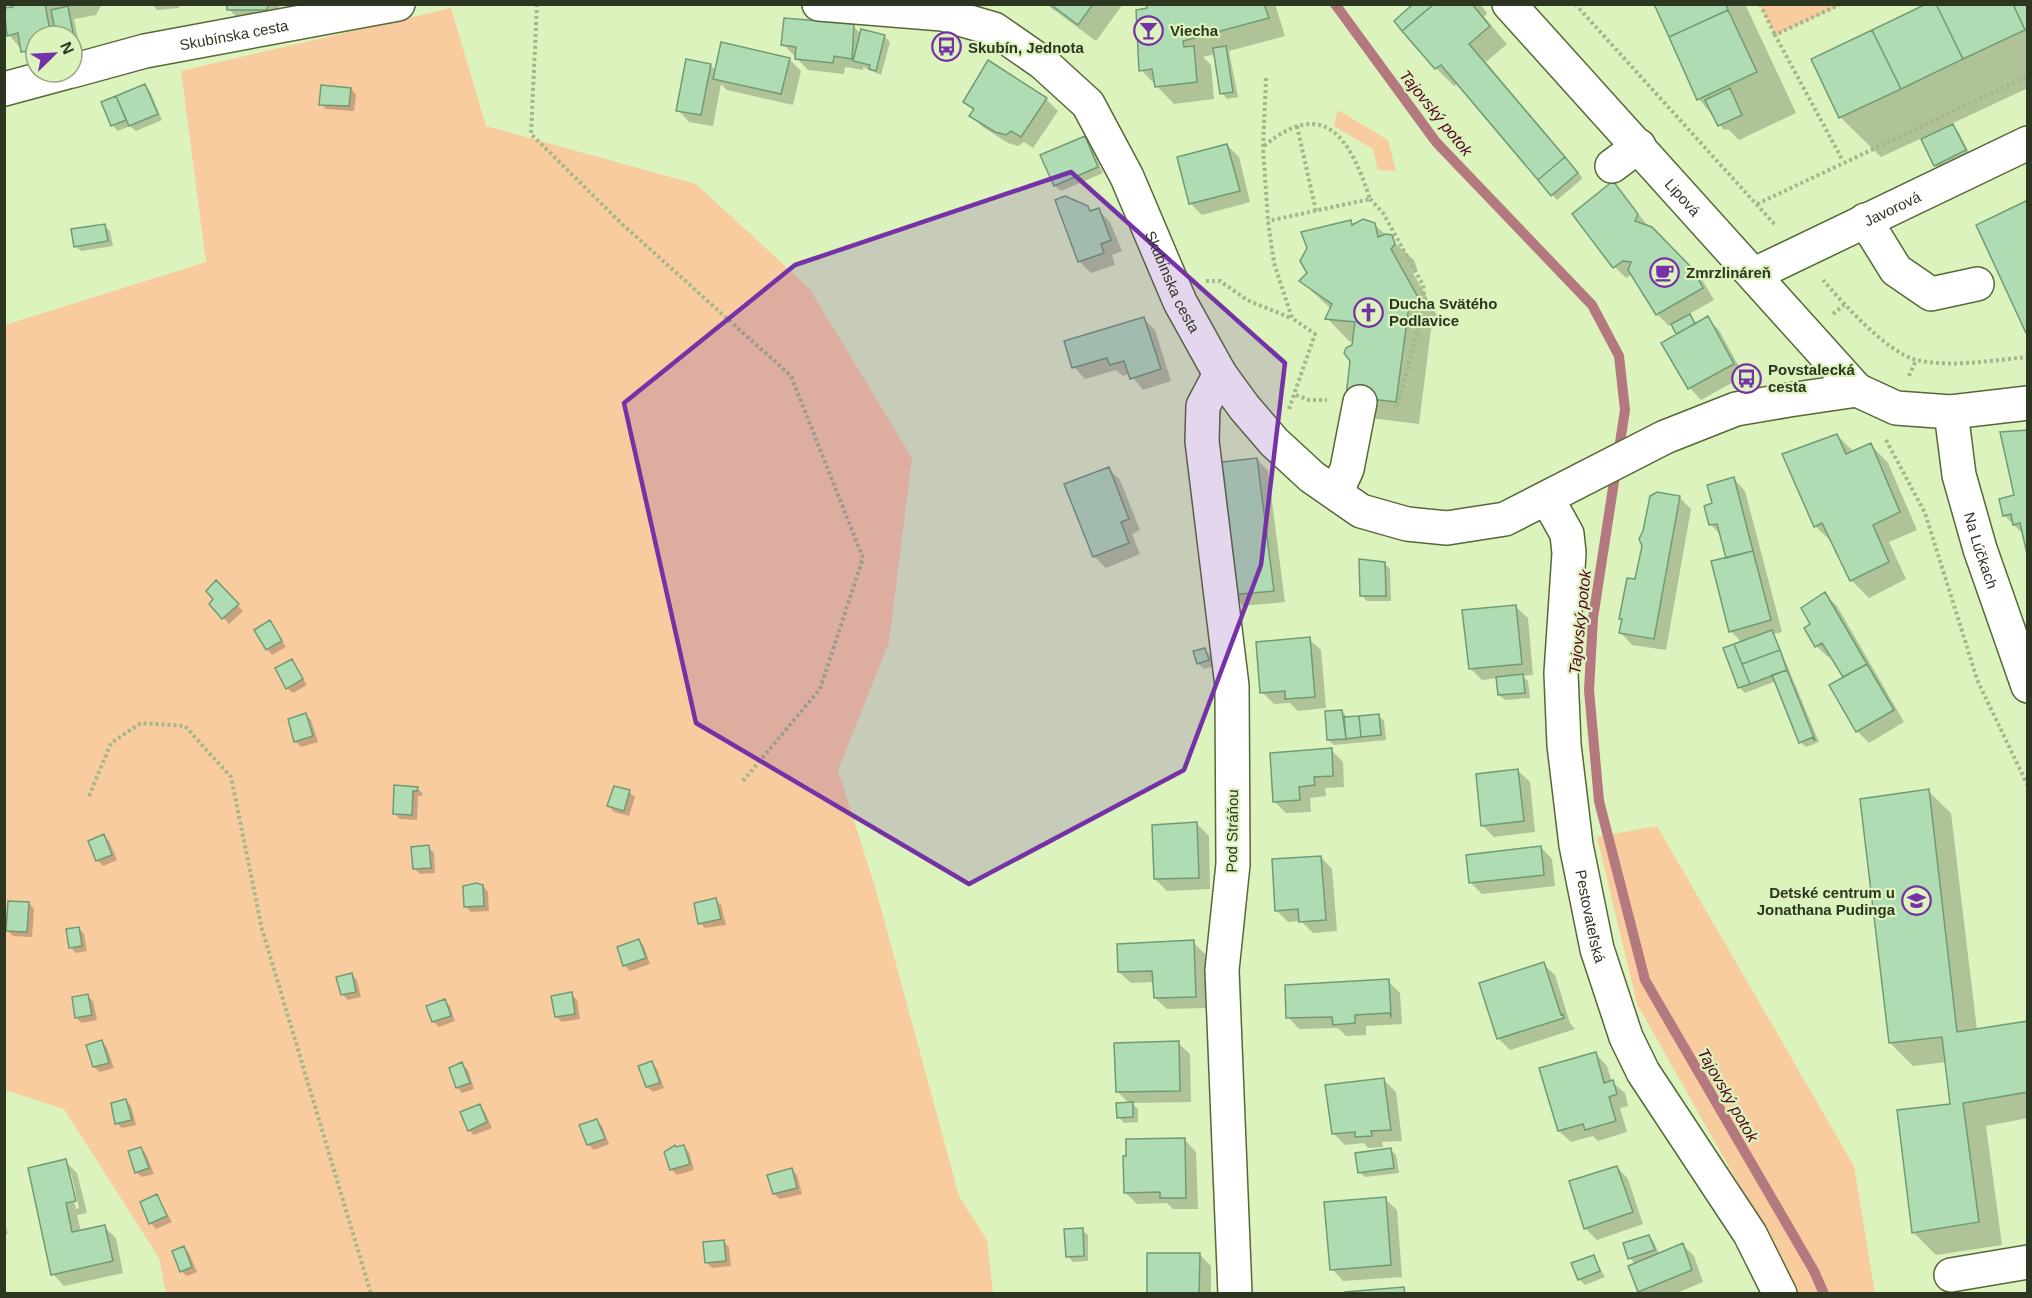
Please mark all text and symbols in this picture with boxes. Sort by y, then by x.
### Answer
bar icon: Viecha [1133,14,1165,46]
street label: Skubínska cesta [178,16,290,53]
place label: Viecha [1170,22,1219,39]
north arrow [24,24,84,84]
bus stop icon: Skubín, Jednota [931,31,963,63]
text: N [57,39,77,57]
place label: Skubín, Jednota [968,39,1085,56]
water label: Tajovský potok [1396,67,1476,160]
street label: Lipová [1662,175,1705,220]
street label: Javorová [1861,187,1924,229]
street label: Skubínska cesta [1142,228,1204,336]
cafe icon: Zmrzlináreň [1649,256,1681,288]
place label: Zmrzlináreň [1686,264,1771,281]
place label: Ducha Svätého Podlavice [1389,295,1497,329]
church icon: Ducha Svätého Podlavice [1352,296,1384,328]
place label: Povstalecká cesta [1768,361,1855,395]
bus stop icon: Povstalecká cesta [1731,362,1763,394]
street label: Na Lúčkach [1961,510,2002,591]
water label: Tajovský potok [1566,568,1594,675]
street label: Pod Stráňou [1223,789,1241,873]
street label: Pestovateľská [1573,868,1610,965]
place label: Detské centrum u Jonathana Pudinga [1757,884,1896,918]
school or university icon: Detské centrum u Jonathana Pudinga [1900,885,1932,917]
water label: Tajovský potok [1694,1045,1762,1146]

